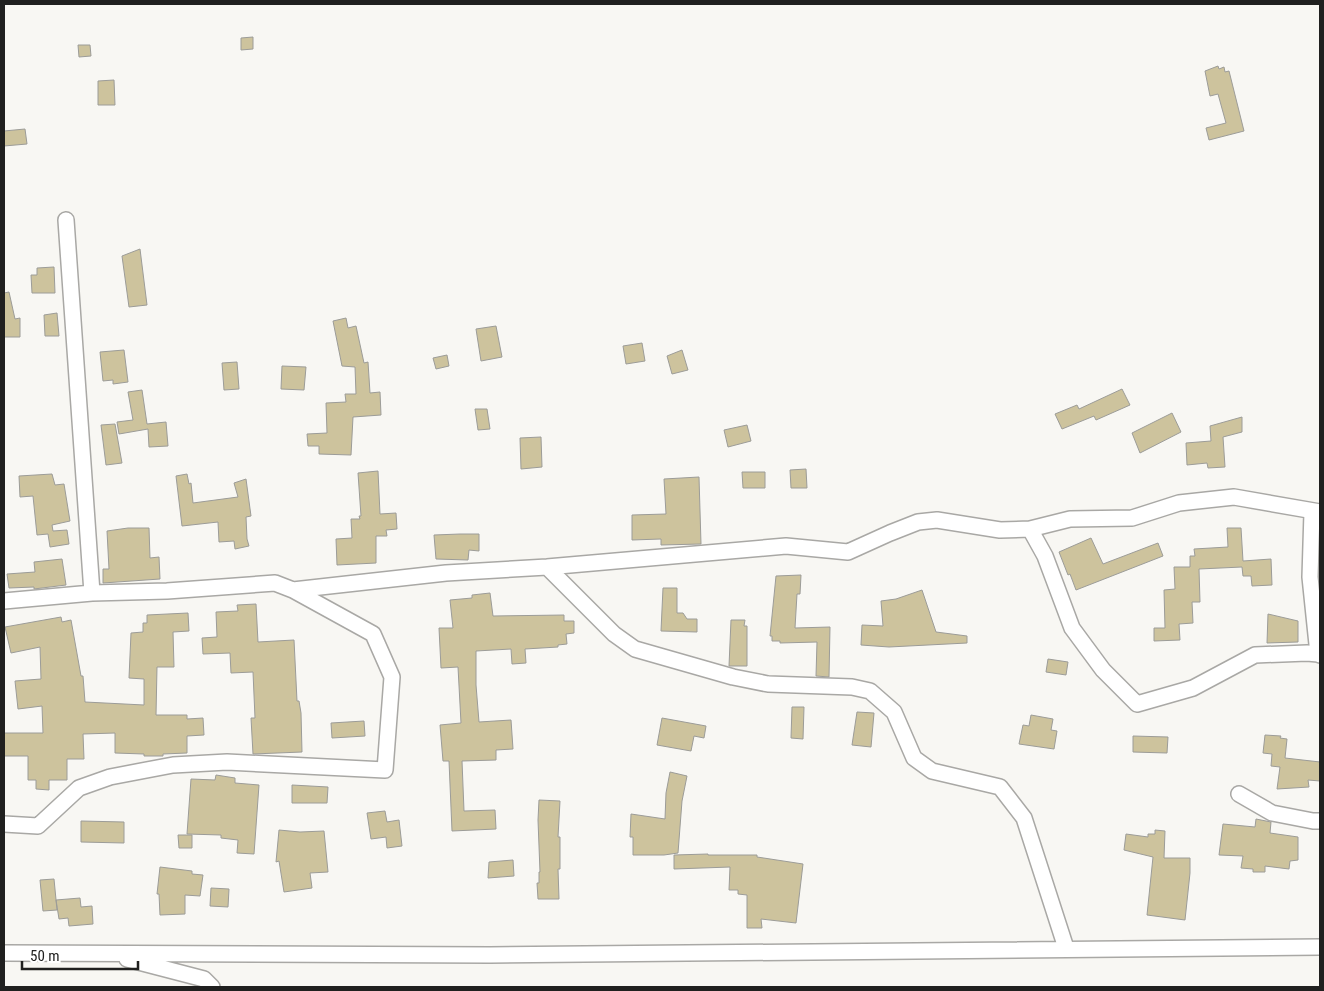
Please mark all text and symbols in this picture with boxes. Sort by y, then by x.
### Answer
scale bar [22,938,139,970]
text: 50 m [30,947,60,965]

